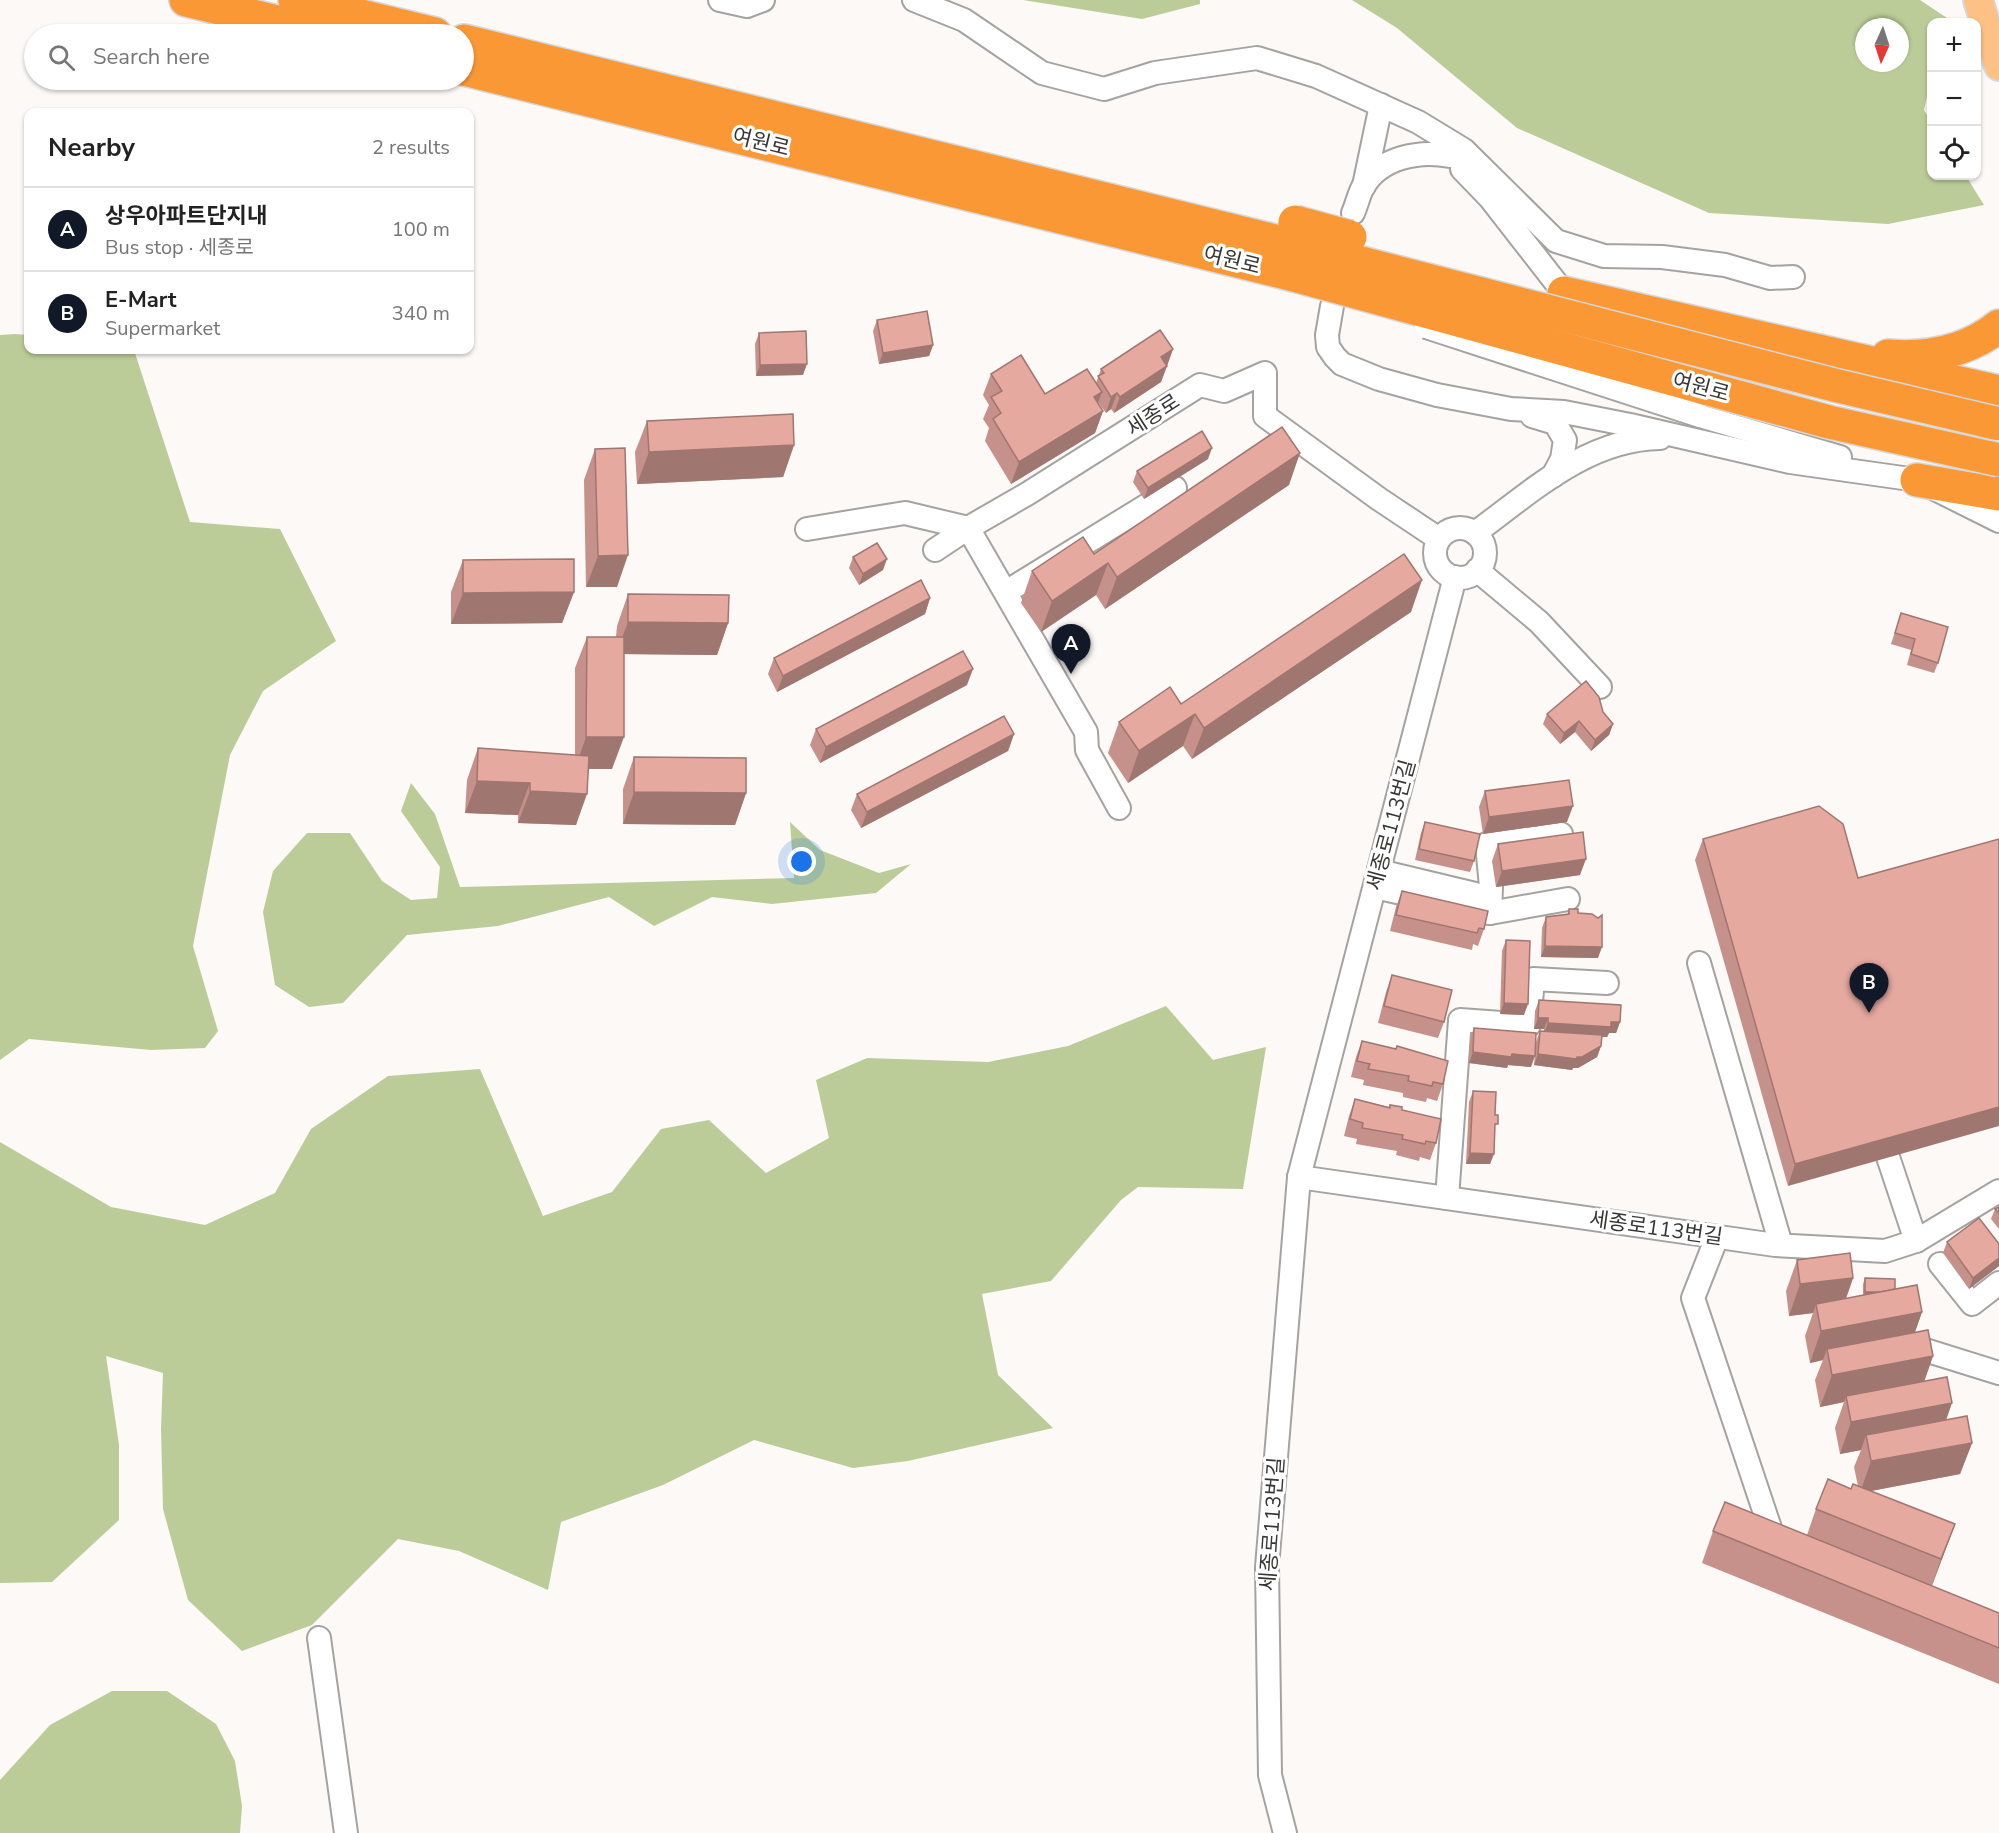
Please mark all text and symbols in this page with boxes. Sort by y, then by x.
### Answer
north arrow [1855,18,1909,72]
map controls [1927,18,1981,180]
button: + [1927,18,1981,72]
search box [24,24,474,90]
icon: search [45,41,78,74]
text: Search here [93,42,210,72]
button: − [1927,72,1981,126]
street label: 여원로 [729,121,793,163]
button: locate [1927,126,1981,180]
text: Nearby [48,130,135,165]
text: 2 results [372,134,450,161]
text: 상우아파트단지내 [105,201,267,231]
text: A [60,216,75,243]
text: 100 m [392,216,450,243]
text: Bus stop · 세종로 [105,234,254,261]
street label: 여원로 [1200,239,1264,281]
text: E-Mart [105,285,176,315]
text: B [61,300,74,327]
text: 340 m [392,300,450,327]
text: Supermarket [105,315,220,342]
street label: 여원로 [1669,366,1733,408]
street label: 세종로 [1121,387,1185,443]
pin: A [1052,624,1090,674]
street label: 세종로113번길 [1360,756,1422,894]
your location [787,847,816,876]
pin: B [1850,964,1888,1013]
street label: 세종로113번길 [1588,1205,1724,1251]
street label: 세종로113번길 [1253,1456,1291,1592]

